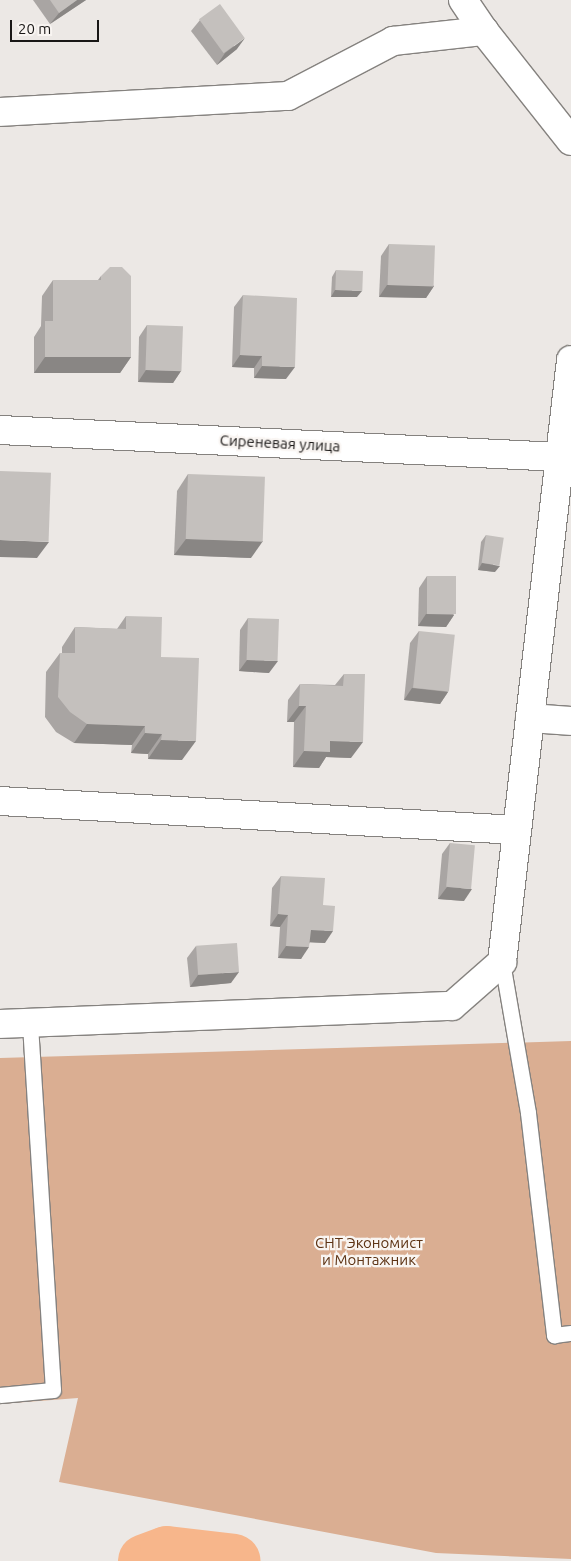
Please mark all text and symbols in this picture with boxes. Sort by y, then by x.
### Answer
scale bar [12,10,101,42]
text: 20 m [18,20,51,37]
street label: Сиреневая улица [219,431,341,455]
park label: СНТ Экономист и Монтажник [315,1233,423,1268]

